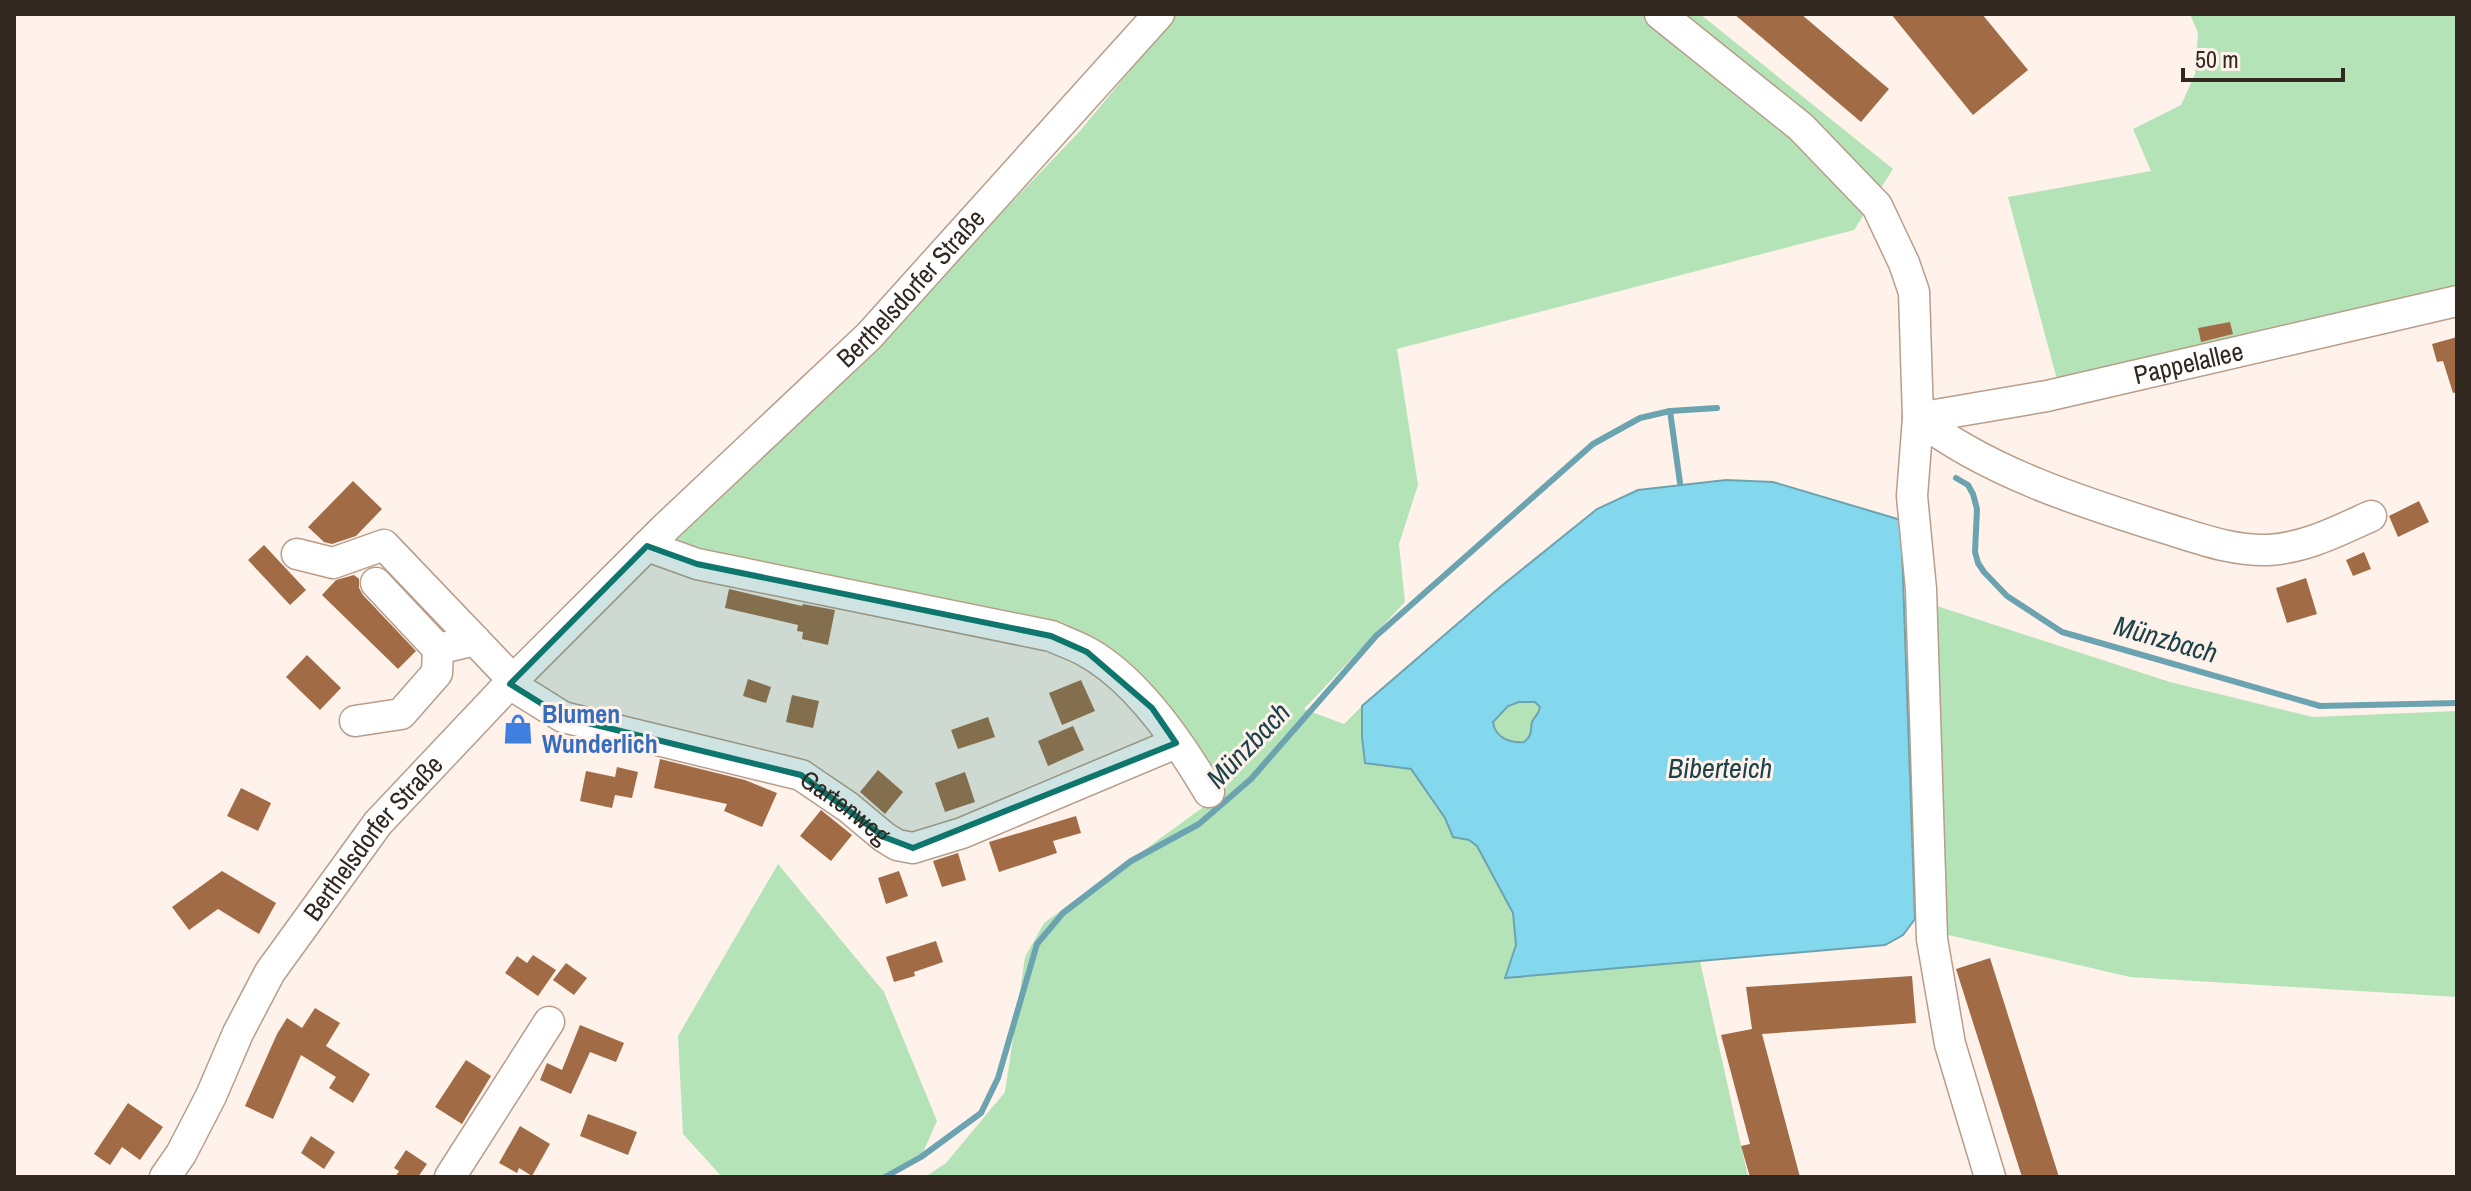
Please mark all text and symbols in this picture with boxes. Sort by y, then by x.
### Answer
scale bar [2183,32,2343,82]
text: 50 m [2195,43,2239,75]
street label: Berthelsdorfer Straße [829,201,992,375]
street label: Pappelallee [2130,333,2247,392]
water label: Münzbach [2110,606,2222,672]
water label: Münzbach [1198,694,1298,796]
place label: Blumen Wunderlich [542,696,658,761]
shop icon: Blumen Wunderlich [501,712,535,746]
street label: Berthelsdorfer Straße [295,747,450,928]
water label: Biberteich [1668,749,1772,787]
street label: Gartenweg [793,761,898,852]

